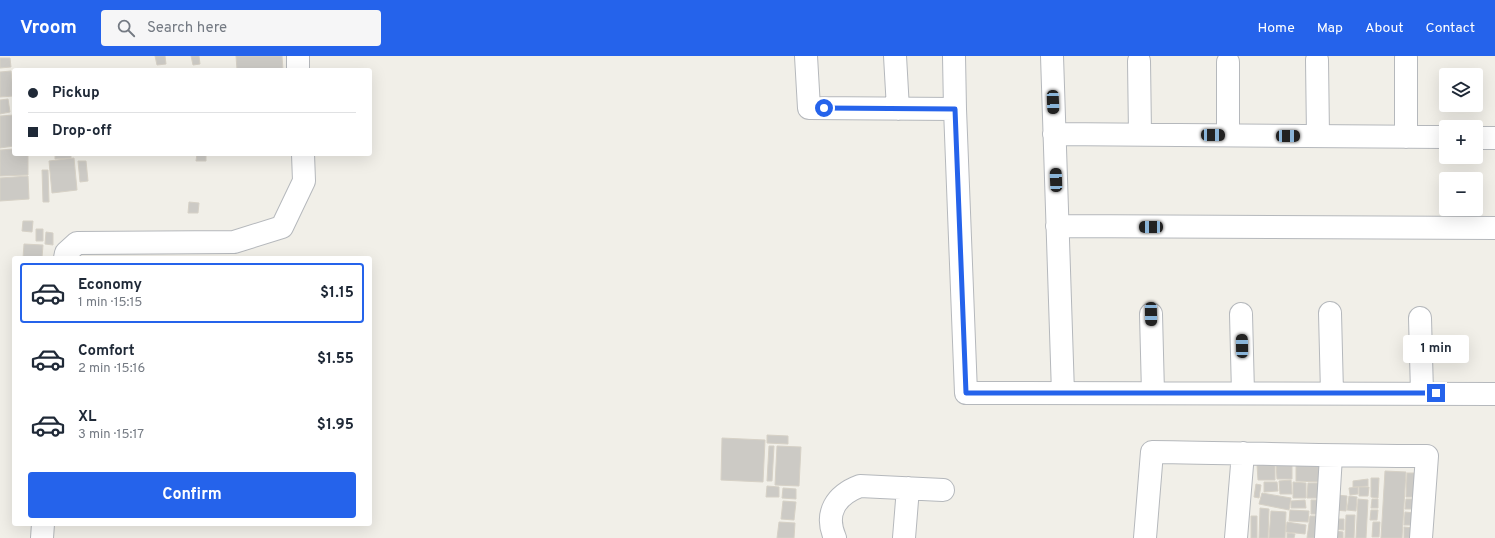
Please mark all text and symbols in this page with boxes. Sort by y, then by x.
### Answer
search box [101,10,381,46]
text: Vroom [20,16,77,40]
icon: search [115,17,137,39]
text: Search here [147,19,227,38]
text: Home [1258,20,1295,37]
text: Map [1317,20,1343,37]
text: About [1365,20,1404,37]
text: Contact [1426,20,1475,37]
map controls [1439,68,1483,216]
button: layers [1439,68,1483,112]
text: Pickup [52,84,100,103]
car [1047,90,1059,114]
route start [815,99,833,117]
button: + [1439,120,1483,164]
text: Drop-off [52,122,112,141]
car [1201,129,1225,141]
car [1276,130,1300,142]
car [1050,168,1062,192]
button: − [1439,172,1483,216]
car [1139,221,1163,233]
icon: car [30,275,66,311]
text: Economy [78,276,142,295]
text: $1.15 [320,284,354,303]
text: 1 min · 15:15 [78,295,142,311]
car [1145,302,1157,326]
car [1236,334,1248,358]
callout: 1 min [1403,335,1469,363]
icon: car [30,341,66,377]
text: 1 min [1420,341,1452,357]
text: Comfort [78,342,135,361]
text: $1.55 [317,350,354,369]
text: 2 min · 15:16 [78,361,145,377]
route end [1427,384,1445,402]
icon: car [30,407,66,443]
text: XL [78,408,96,427]
text: $1.95 [317,416,354,435]
text: 3 min · 15:17 [78,427,144,443]
button: Confirm [28,472,356,518]

